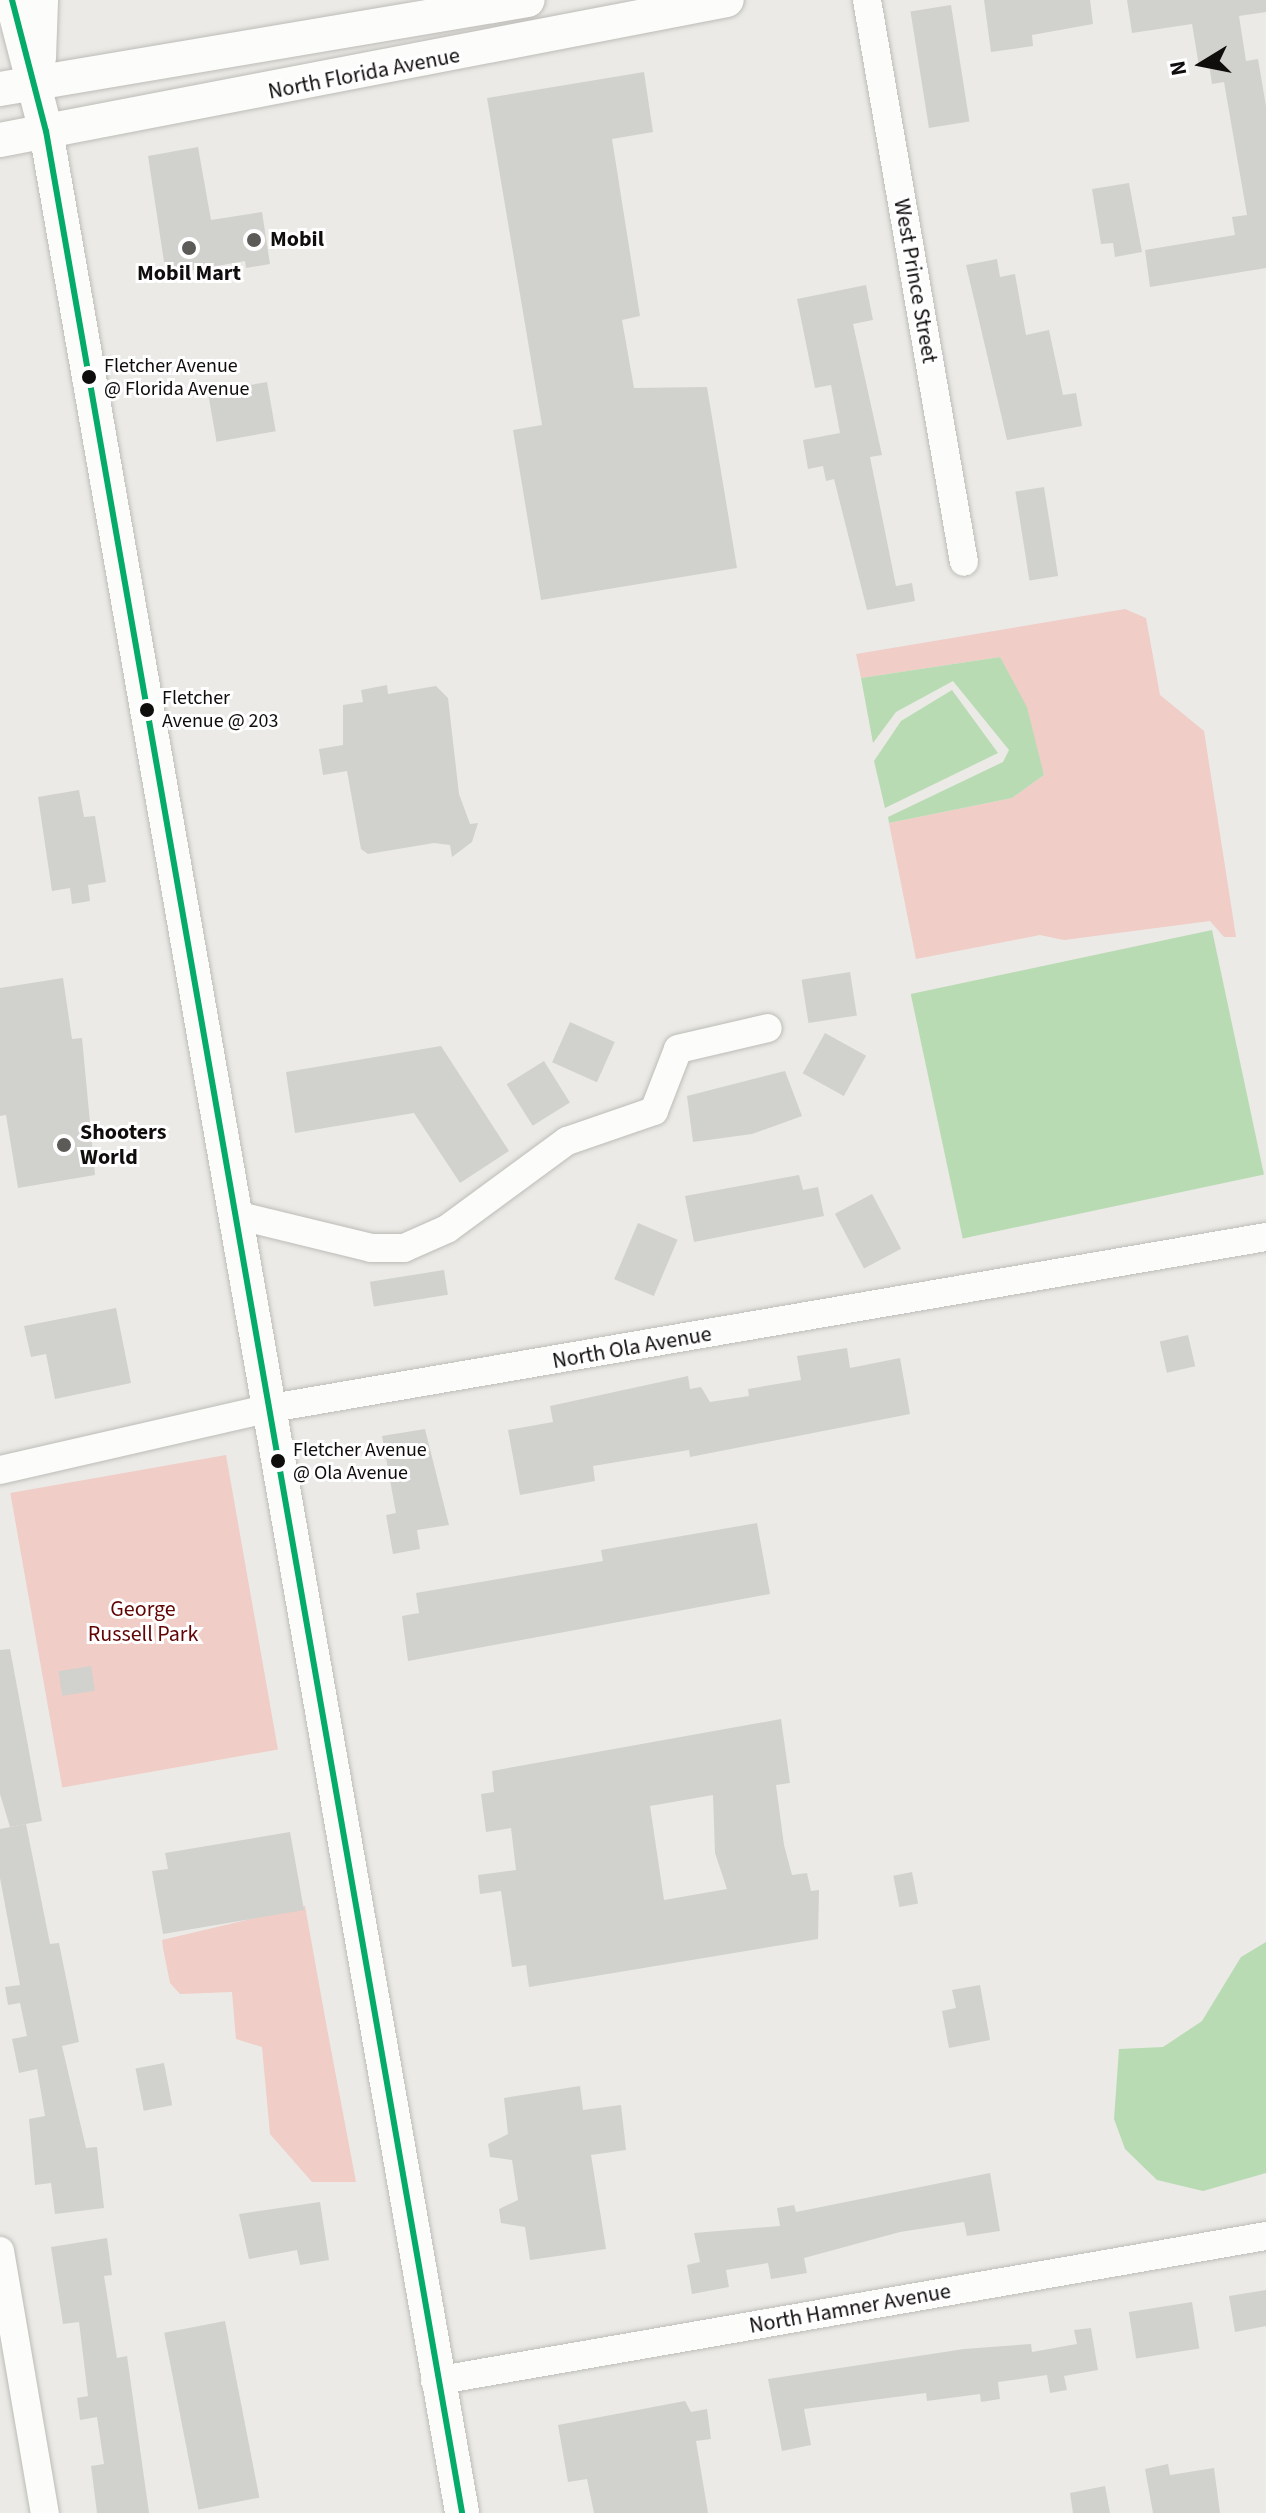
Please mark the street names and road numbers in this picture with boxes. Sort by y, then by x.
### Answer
street label: North Florida Avenue [266,42,462,106]
street label: West Prince Street [888,197,942,365]
street label: North Ola Avenue [550,1321,714,1375]
street label: North Hamner Avenue [747,2278,953,2340]

